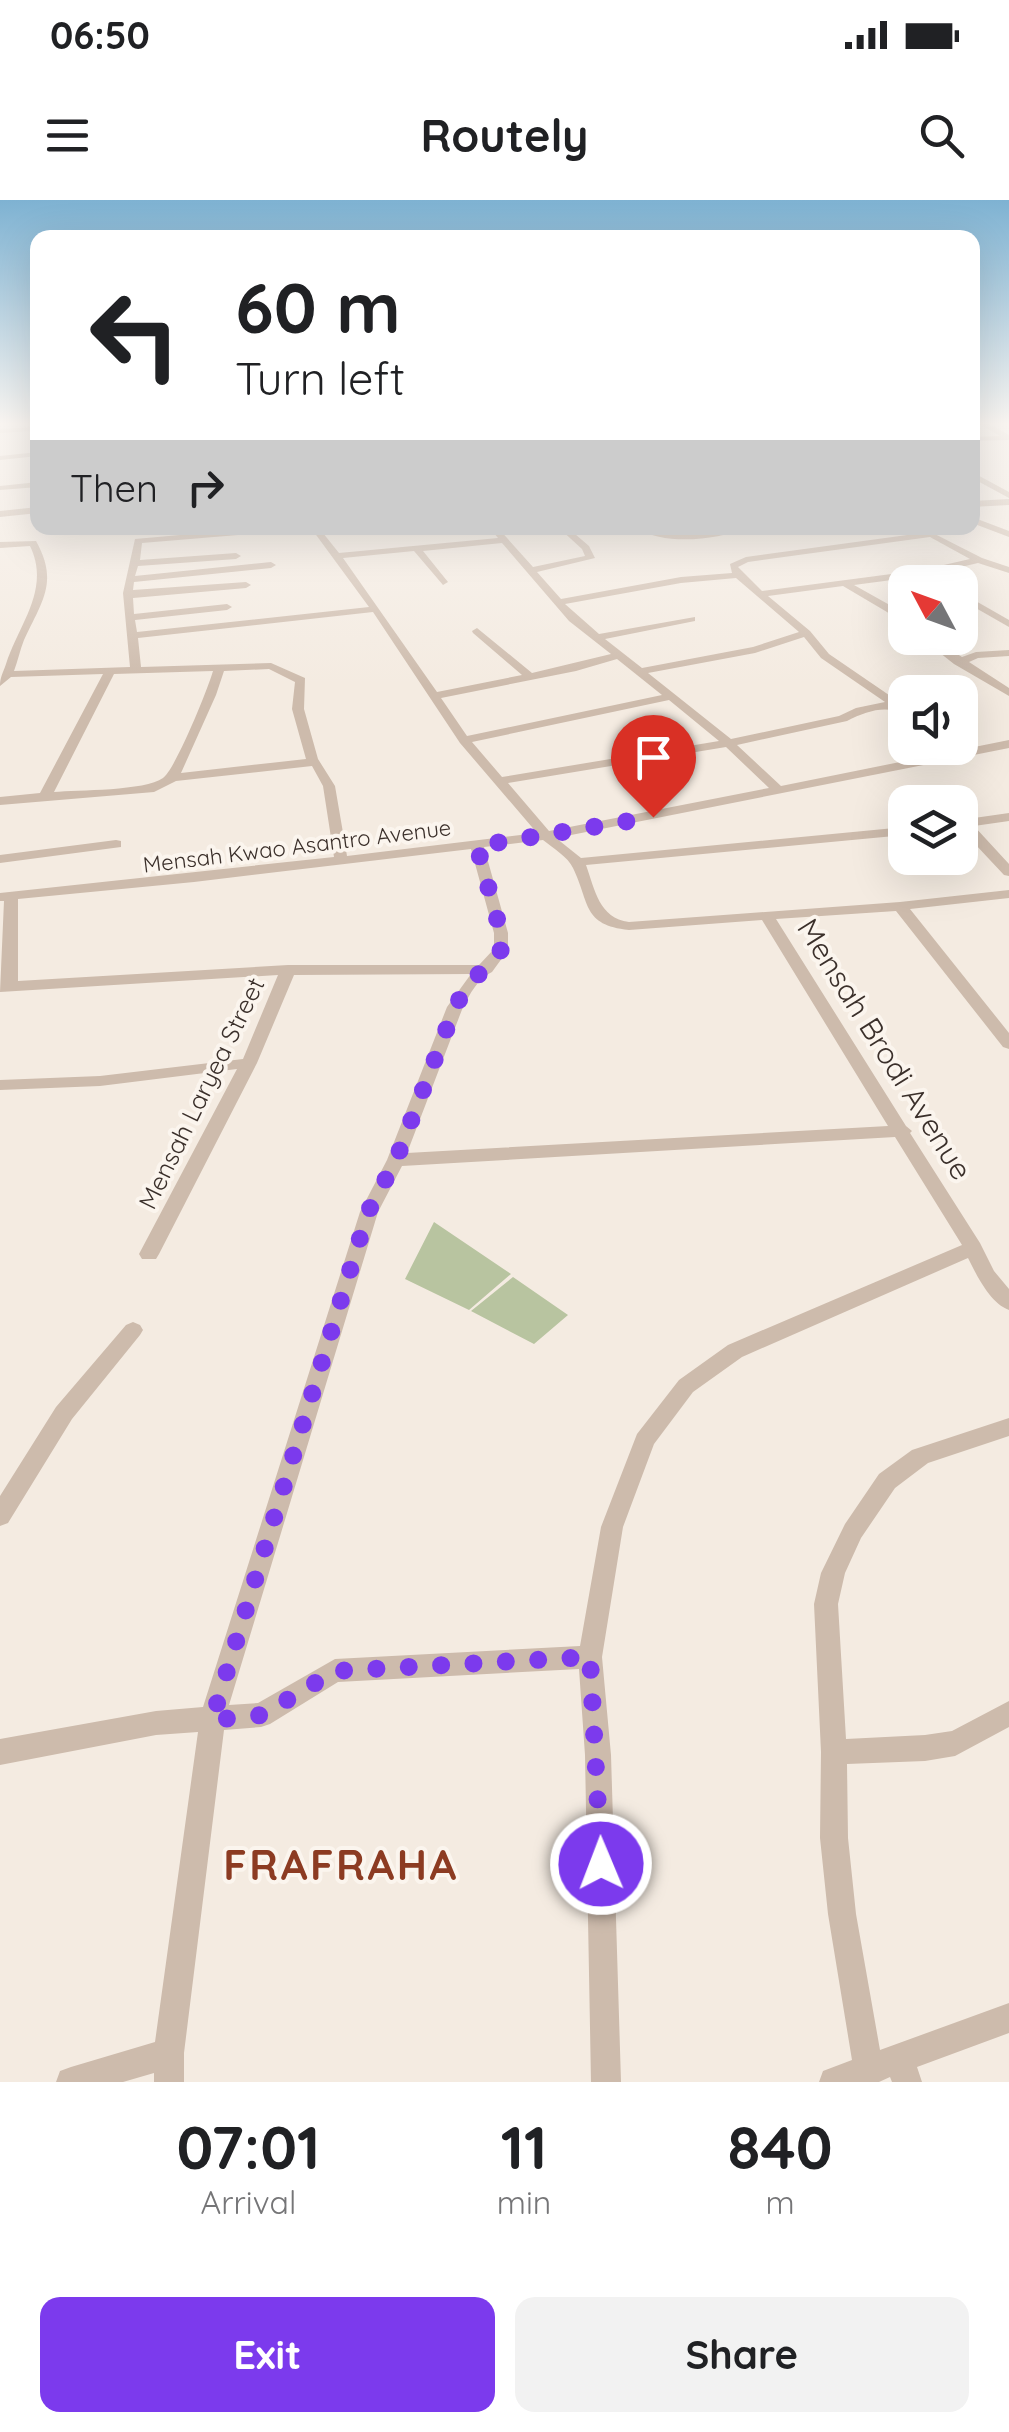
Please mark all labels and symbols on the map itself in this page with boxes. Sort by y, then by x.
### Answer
north arrow [888,565,978,655]
pin [611,715,696,818]
street label: Mensah Kwao Asantro Avenue [141,813,453,879]
street label: Mensah Brodi Avenue [789,911,981,1187]
street label: Mensah Laryea Street [131,972,271,1214]
position arrow [549,1812,653,1916]
district label: FRAFRAHA [223,1838,459,1891]

